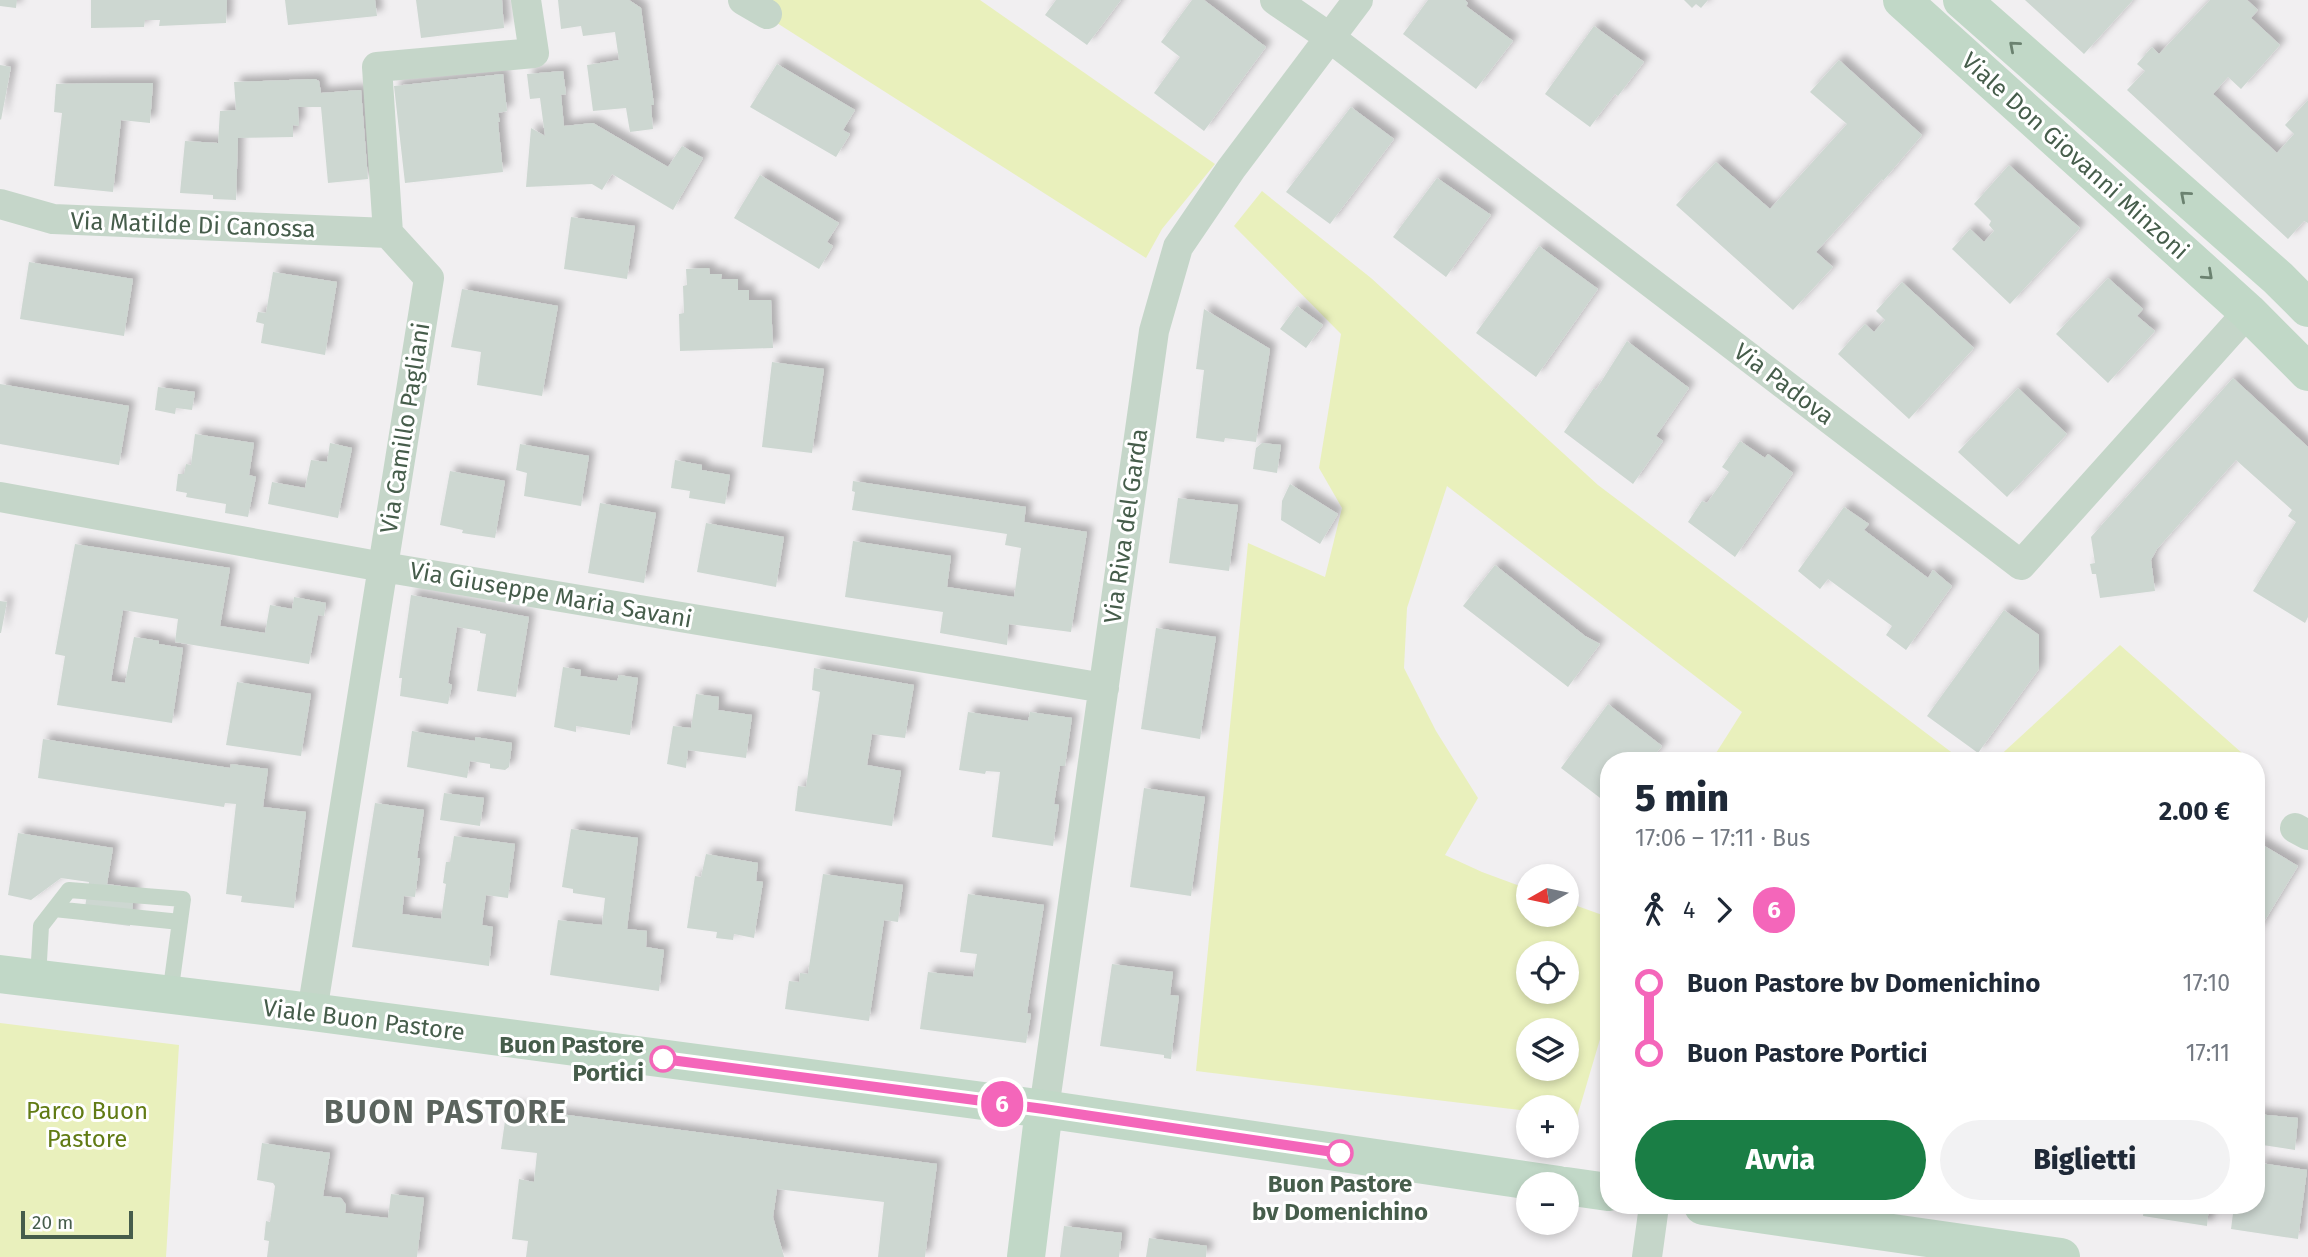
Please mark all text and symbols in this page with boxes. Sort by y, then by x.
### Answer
one-way arrow [2009,42,2022,54]
street label: Viale Don Giovanni Minzoni [1956,47,2194,265]
one-way arrow [2180,192,2193,204]
street label: Via Matilde Di Canossa [70,207,316,243]
one-way arrow [2200,267,2213,279]
street label: Via Camillo Pagliani [375,321,435,535]
street label: Via Padova [1728,337,1840,431]
street label: Via Riva del Garda [1098,427,1154,625]
street label: Via Giuseppe Maria Savani [408,556,694,634]
text: 5 min [1635,775,1729,821]
text: 2.00 € [2159,796,2230,827]
text: 17:06 – 17:11 · Bus [1635,824,1810,852]
north arrow [1516,864,1578,928]
map controls [1516,864,1579,1235]
icon: walk [1635,891,1673,929]
icon: forward [1705,891,1743,929]
text: 4 [1683,896,1695,924]
text: 6 [1767,896,1781,924]
button: locate [1516,941,1579,1004]
text: Buon Pastore bv Domenichino [1687,968,2041,999]
text: 17:10 [2182,969,2230,997]
street label: Viale Buon Pastore [262,994,466,1046]
button: layers [1516,1018,1579,1081]
place label: Buon Pastore Portici [499,1031,644,1087]
text: Buon Pastore Portici [1687,1038,1928,1069]
text: 17:11 [2186,1039,2230,1067]
marker: Buon Pastore Portici [650,1046,676,1072]
line badge: 6 [979,1081,1025,1127]
text: 6 [995,1090,1009,1118]
district label: BUON PASTORE [324,1093,568,1131]
button: + [1516,1095,1579,1158]
park label: Parco Buon Pastore [26,1097,148,1153]
button: Avvia [1635,1120,1926,1200]
button: Biglietti [1940,1120,2230,1200]
marker: Buon Pastore bv Domenichino [1327,1140,1353,1166]
place label: Buon Pastore bv Domenichino [1252,1170,1428,1226]
button: − [1516,1172,1579,1235]
scale bar [21,1208,133,1240]
text: 20 m [32,1211,73,1234]

